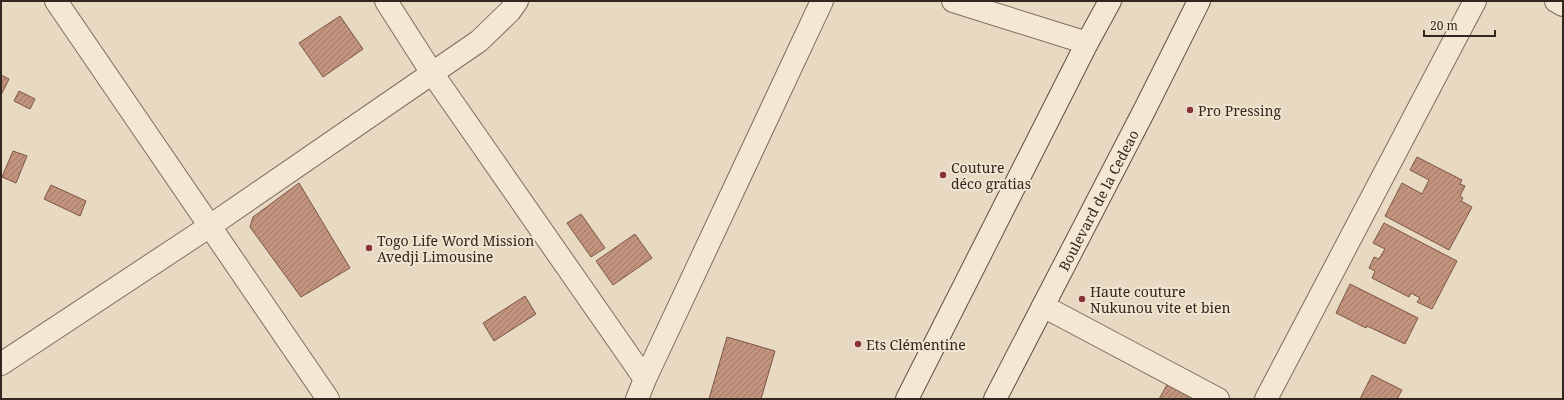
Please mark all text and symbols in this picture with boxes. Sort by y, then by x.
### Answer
scale bar [1424,12,1495,38]
text: 20 m [1430,17,1458,34]
place label: Pro Pressing [1198,101,1281,120]
marker: Pro Pressing [1185,105,1195,115]
street label: Boulevard de la Cedeao [1054,126,1142,274]
place label: Couture déco gratias [951,158,1031,193]
marker: Couture déco gratias [938,170,948,180]
place label: Togo Life Word Mission Avedji Limousine [377,231,534,266]
marker: Togo Life Word Mission Avedji Limousine [364,243,374,253]
place label: Haute couture Nukunou vite et bien [1090,282,1231,317]
marker: Haute couture Nukunou vite et bien [1077,294,1087,304]
place label: Ets Clémentine [866,335,966,354]
marker: Ets Clémentine [853,339,863,349]

